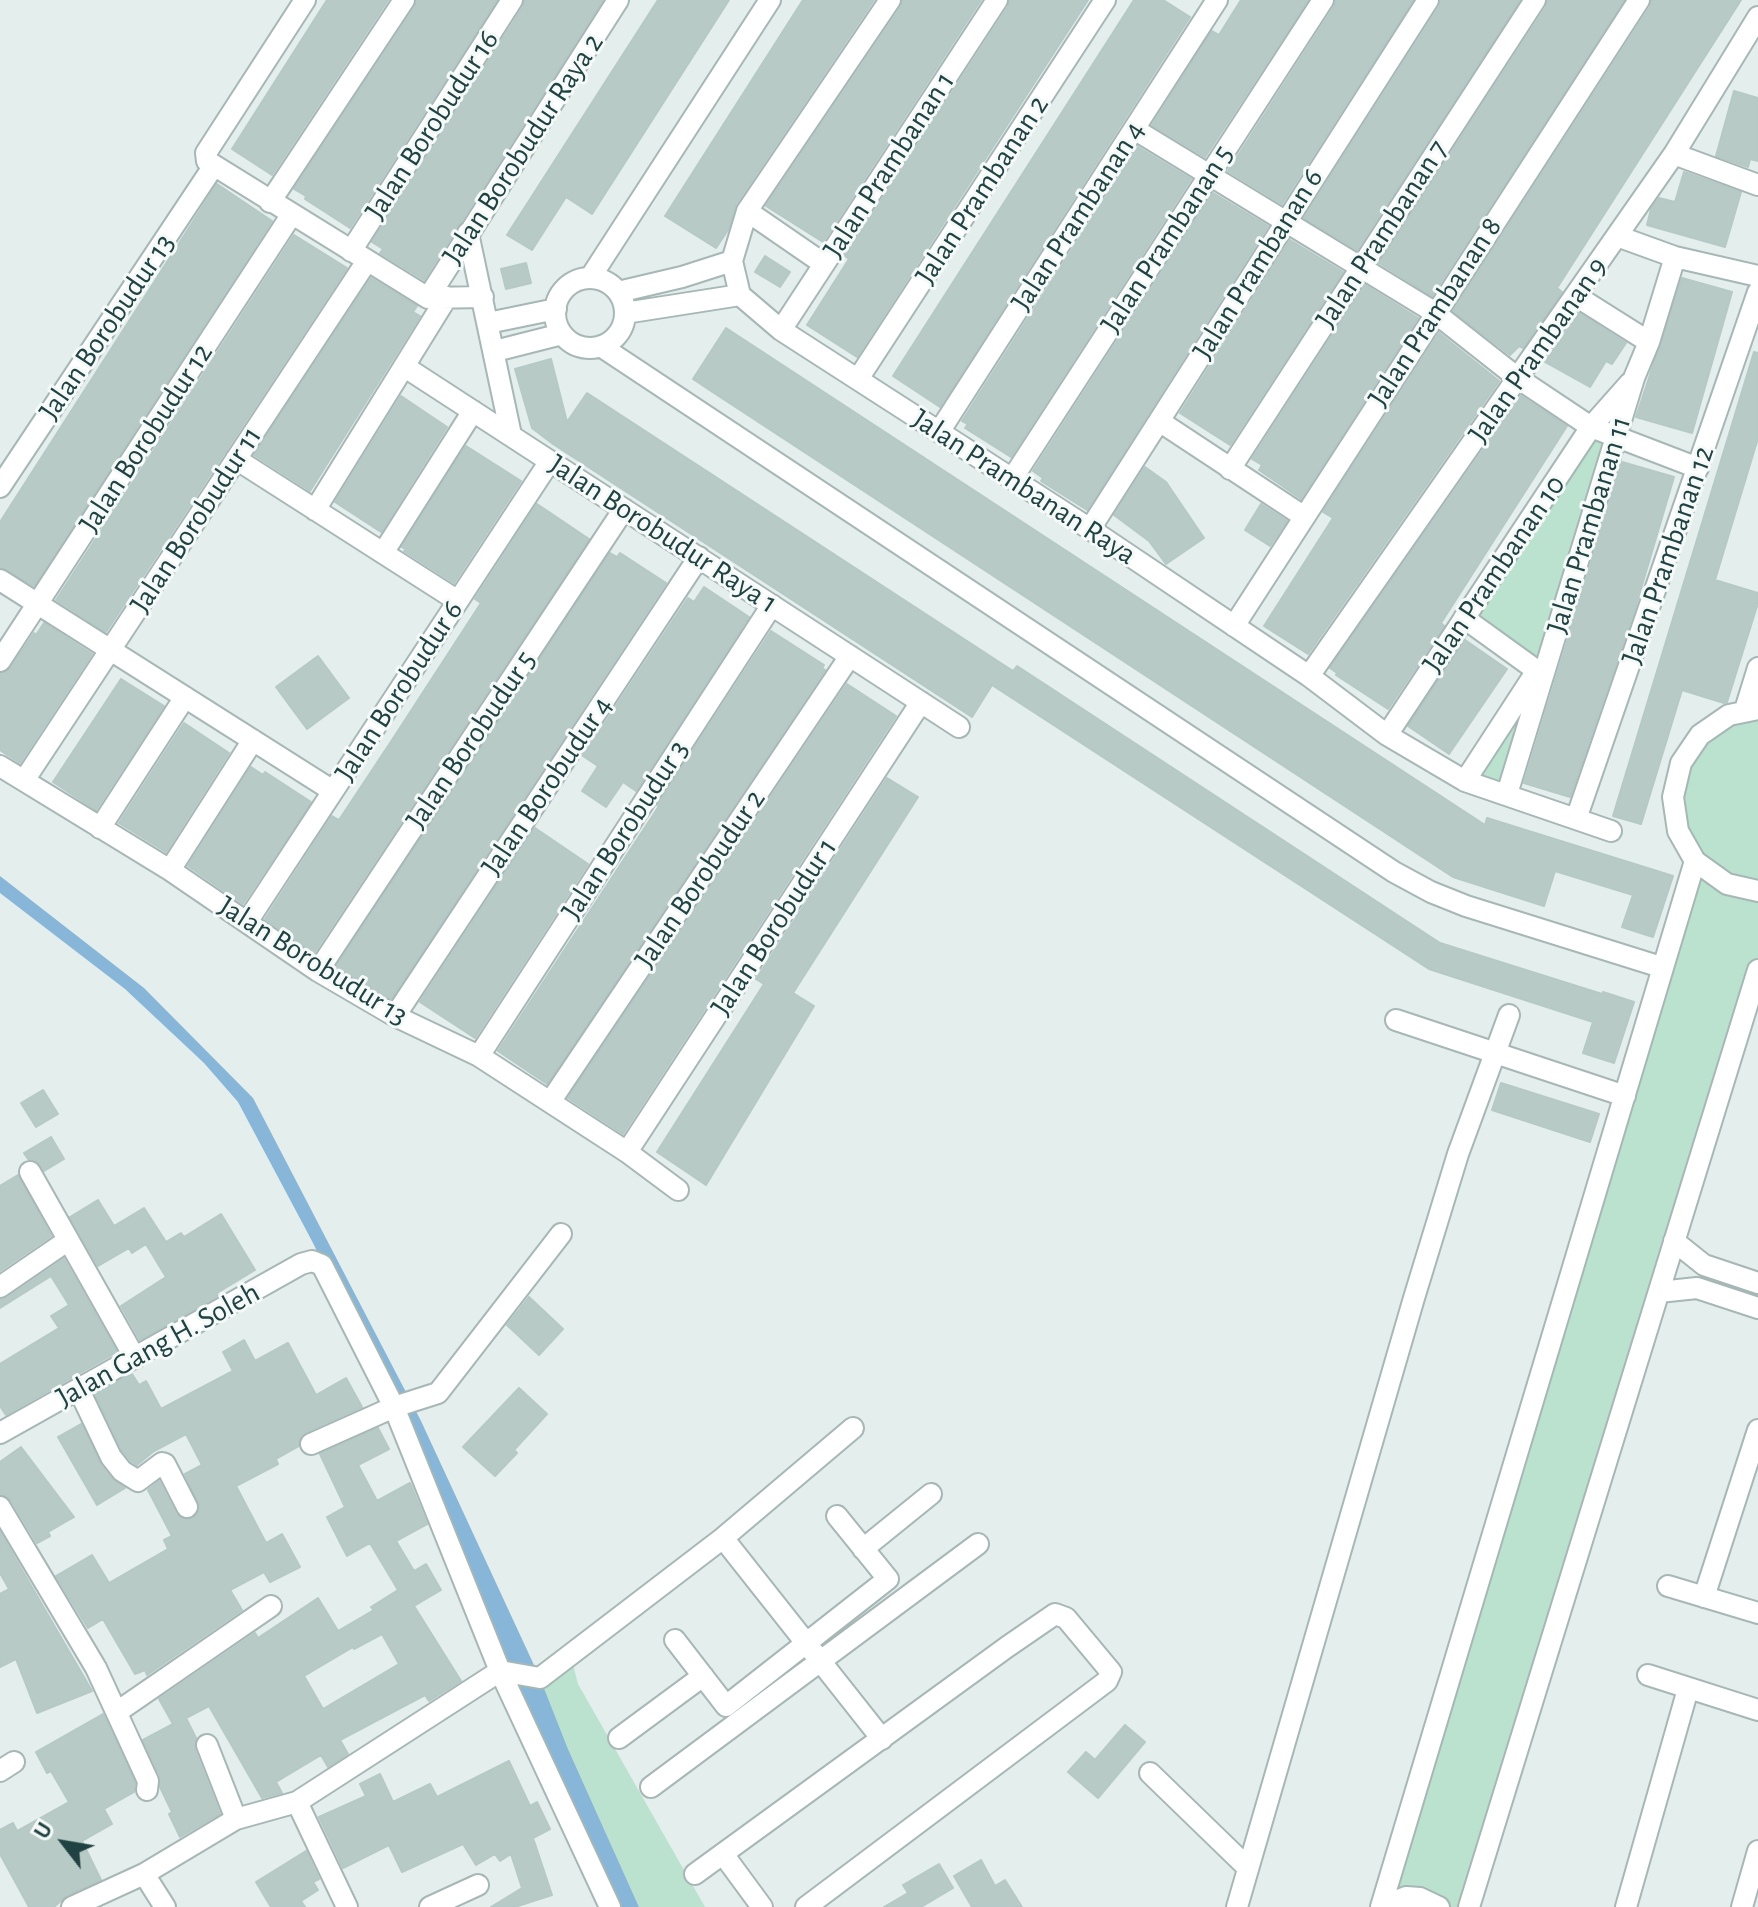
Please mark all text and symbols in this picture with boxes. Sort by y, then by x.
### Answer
street label: Jalan Borobudur 16 [357,23,507,227]
street label: Jalan Borobudur Raya 2 [435,26,611,272]
street label: Jalan Prambanan 1 [815,65,963,265]
street label: Jalan Prambanan 2 [907,89,1057,291]
street label: Jalan Prambanan 4 [1003,114,1153,318]
street label: Jalan Prambanan 7 [1308,133,1456,335]
street label: Jalan Prambanan 5 [1093,138,1241,340]
street label: Jalan Prambanan 6 [1185,162,1331,366]
street label: Jalan Prambanan 8 [1360,210,1510,414]
street label: Jalan Borobudur 13 [31,227,183,427]
street label: Jalan Prambanan 9 [1461,250,1615,450]
street label: Jalan Borobudur 12 [71,337,221,539]
street label: Jalan Prambanan Raya [905,401,1143,573]
street label: Jalan Prambanan 11 [1539,412,1639,638]
street label: Jalan Borobudur 11 [122,420,270,620]
street label: Jalan Prambanan 12 [1614,441,1722,669]
street label: Jalan Borobudur Raya 1 [542,447,784,621]
street label: Jalan Prambanan 10 [1415,468,1573,680]
street label: Jalan Borobudur 6 [327,594,471,788]
street label: Jalan Borobudur 5 [398,644,544,836]
street label: Jalan Borobudur 4 [474,689,620,883]
street label: Jalan Borobudur 3 [554,733,696,927]
street label: Jalan Borobudur 2 [627,783,773,975]
street label: Jalan Borobudur 1 [703,831,845,1023]
street label: Jalan Borobudur 13 [211,888,415,1034]
street label: Jalan Gang H. Soleh [50,1274,266,1416]
north arrow [24,1803,104,1883]
text: U [30,1819,56,1842]

